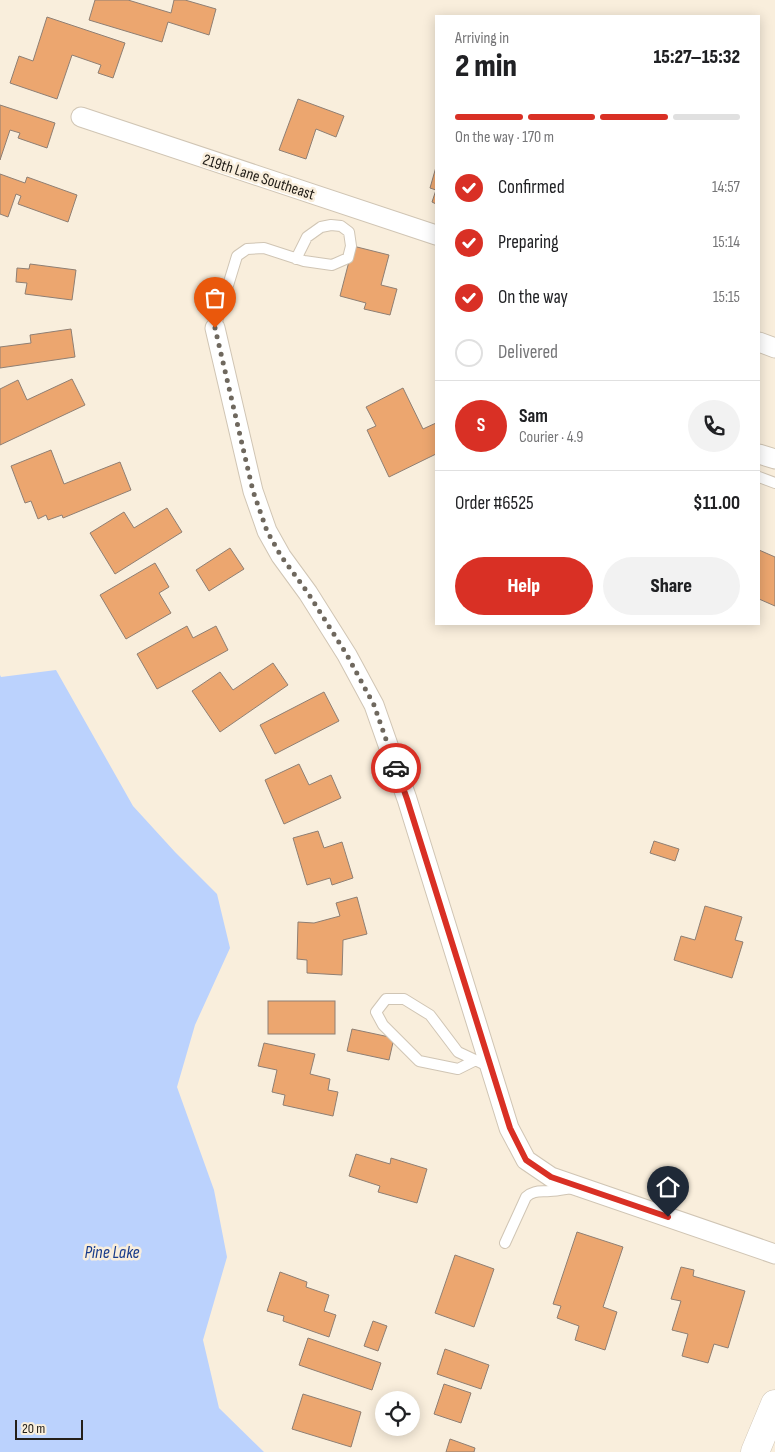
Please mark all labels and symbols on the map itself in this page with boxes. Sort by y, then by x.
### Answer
street label: 219th Lane Southeast [200,150,317,205]
pin [194,277,236,328]
courier [371,743,421,793]
pin [647,1166,689,1217]
water label: Pine Lake [84,1242,140,1263]
scale bar [15,1417,82,1440]

